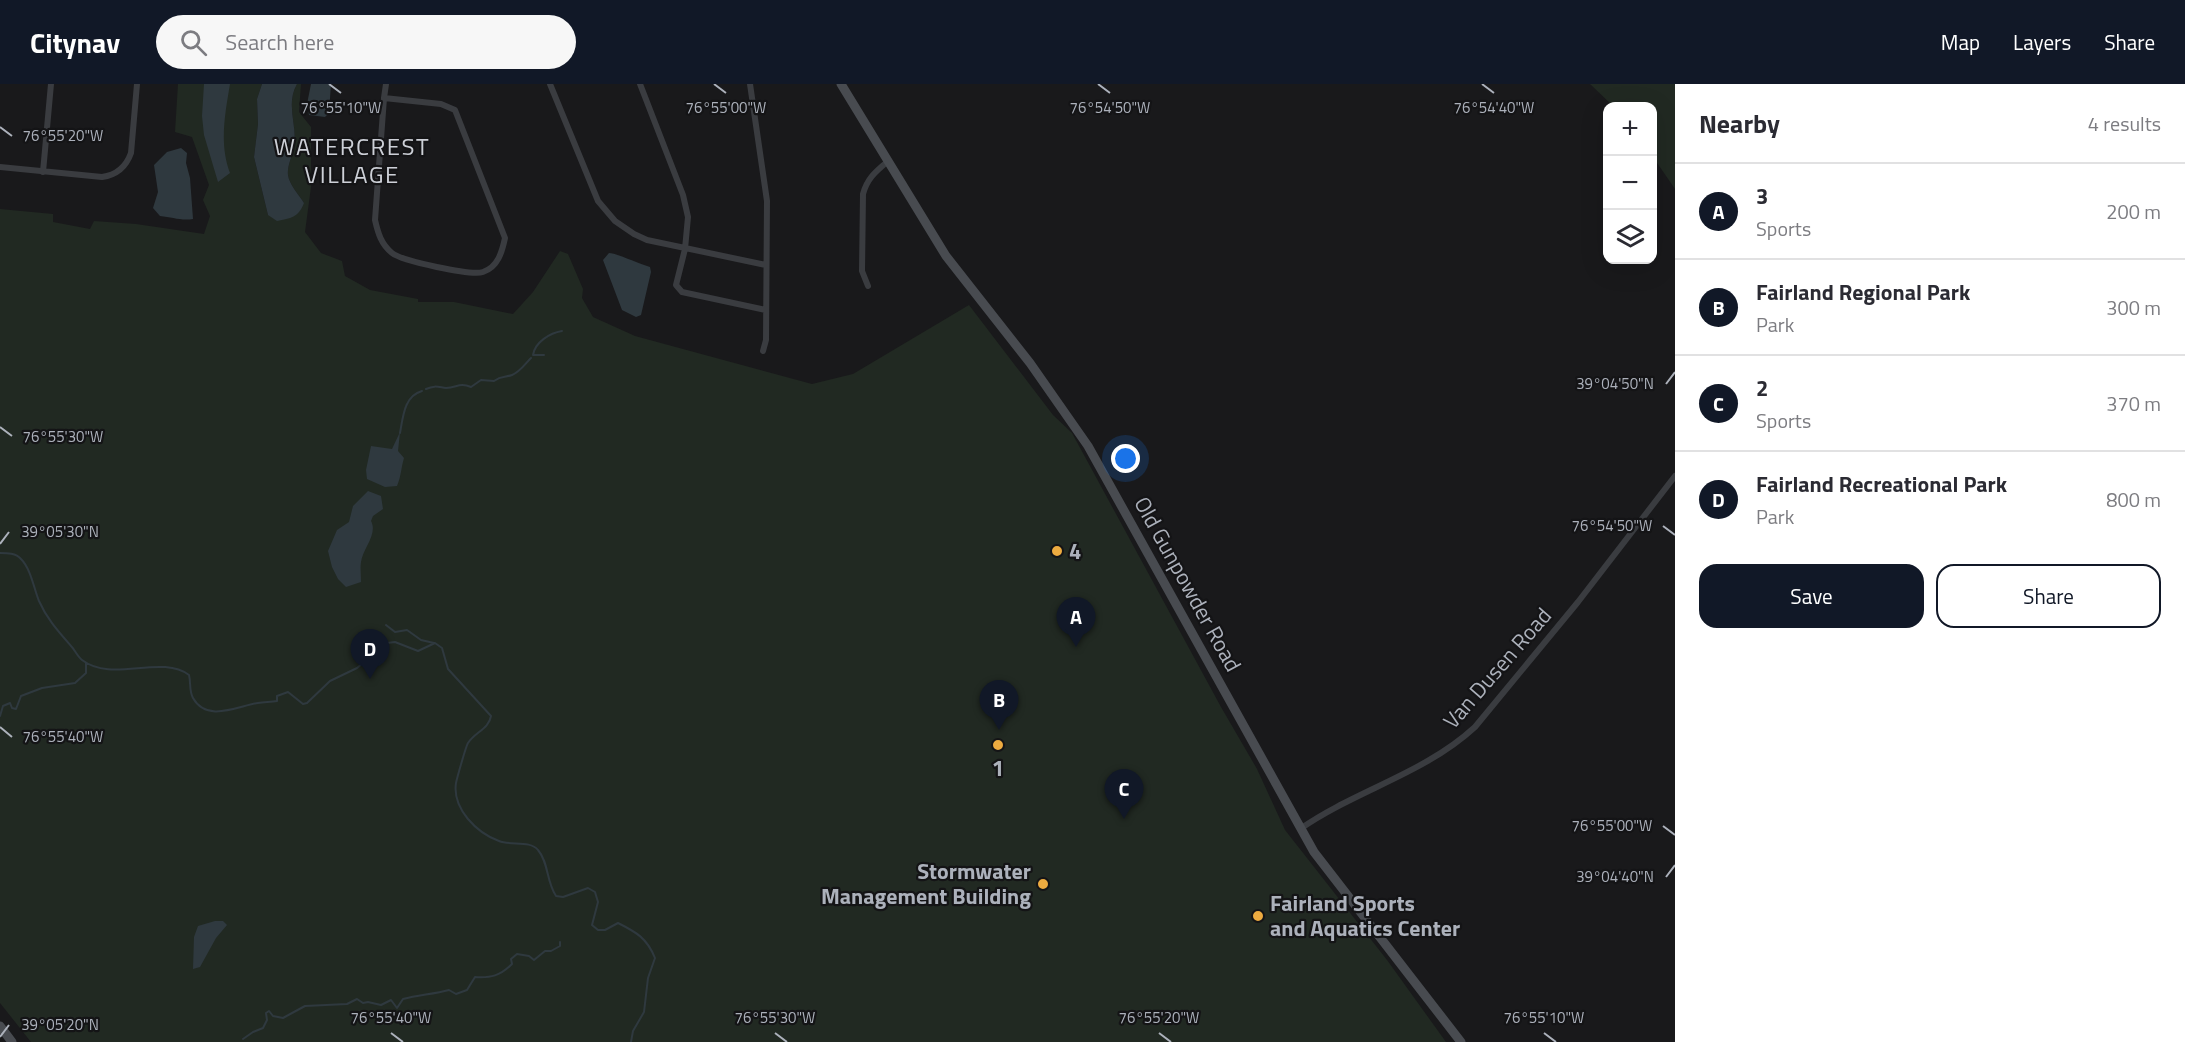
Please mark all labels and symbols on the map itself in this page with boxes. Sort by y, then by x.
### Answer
text: 76°55'10"W [301,96,381,119]
text: 76°55'00"W [686,96,766,119]
text: 76°54'50"W [1070,96,1150,119]
text: 76°54'40"W [1454,96,1534,119]
text: 76°55'20"W [23,124,103,147]
district label: WATERCREST VILLAGE [274,128,430,192]
text: 39°04'50"N [1576,372,1654,395]
text: 76°55'30"W [23,425,103,448]
your location [1111,444,1140,473]
street label: Old Gunpowder Road [1126,490,1250,678]
text: 76°54'50"W [1572,514,1652,537]
text: 39°05'30"N [21,520,99,543]
place label: 4 [1069,534,1081,568]
marker: 4 [1050,544,1064,558]
pin: A [1056,598,1096,647]
street label: Van Dusen Road [1435,600,1559,736]
pin: D [350,630,389,679]
pin: B [980,680,1018,730]
text: 76°55'40"W [23,725,103,748]
marker: 1 [991,738,1005,752]
place label: 1 [992,751,1004,785]
pin: C [1104,770,1144,819]
text: 76°55'00"W [1572,814,1652,837]
place label: Stormwater Management Building [821,854,1031,913]
text: 39°04'40"N [1576,865,1654,888]
marker: Stormwater Management Building [1036,877,1050,891]
place label: Fairland Sports and Aquatics Center [1270,886,1460,945]
marker: Fairland Sports and Aquatics Center [1251,909,1265,923]
text: 76°55'40"W [351,1006,431,1029]
text: 76°55'30"W [735,1006,815,1029]
text: 76°55'20"W [1119,1006,1199,1029]
text: 76°55'10"W [1504,1006,1584,1029]
text: 39°05'20"N [21,1013,99,1036]

